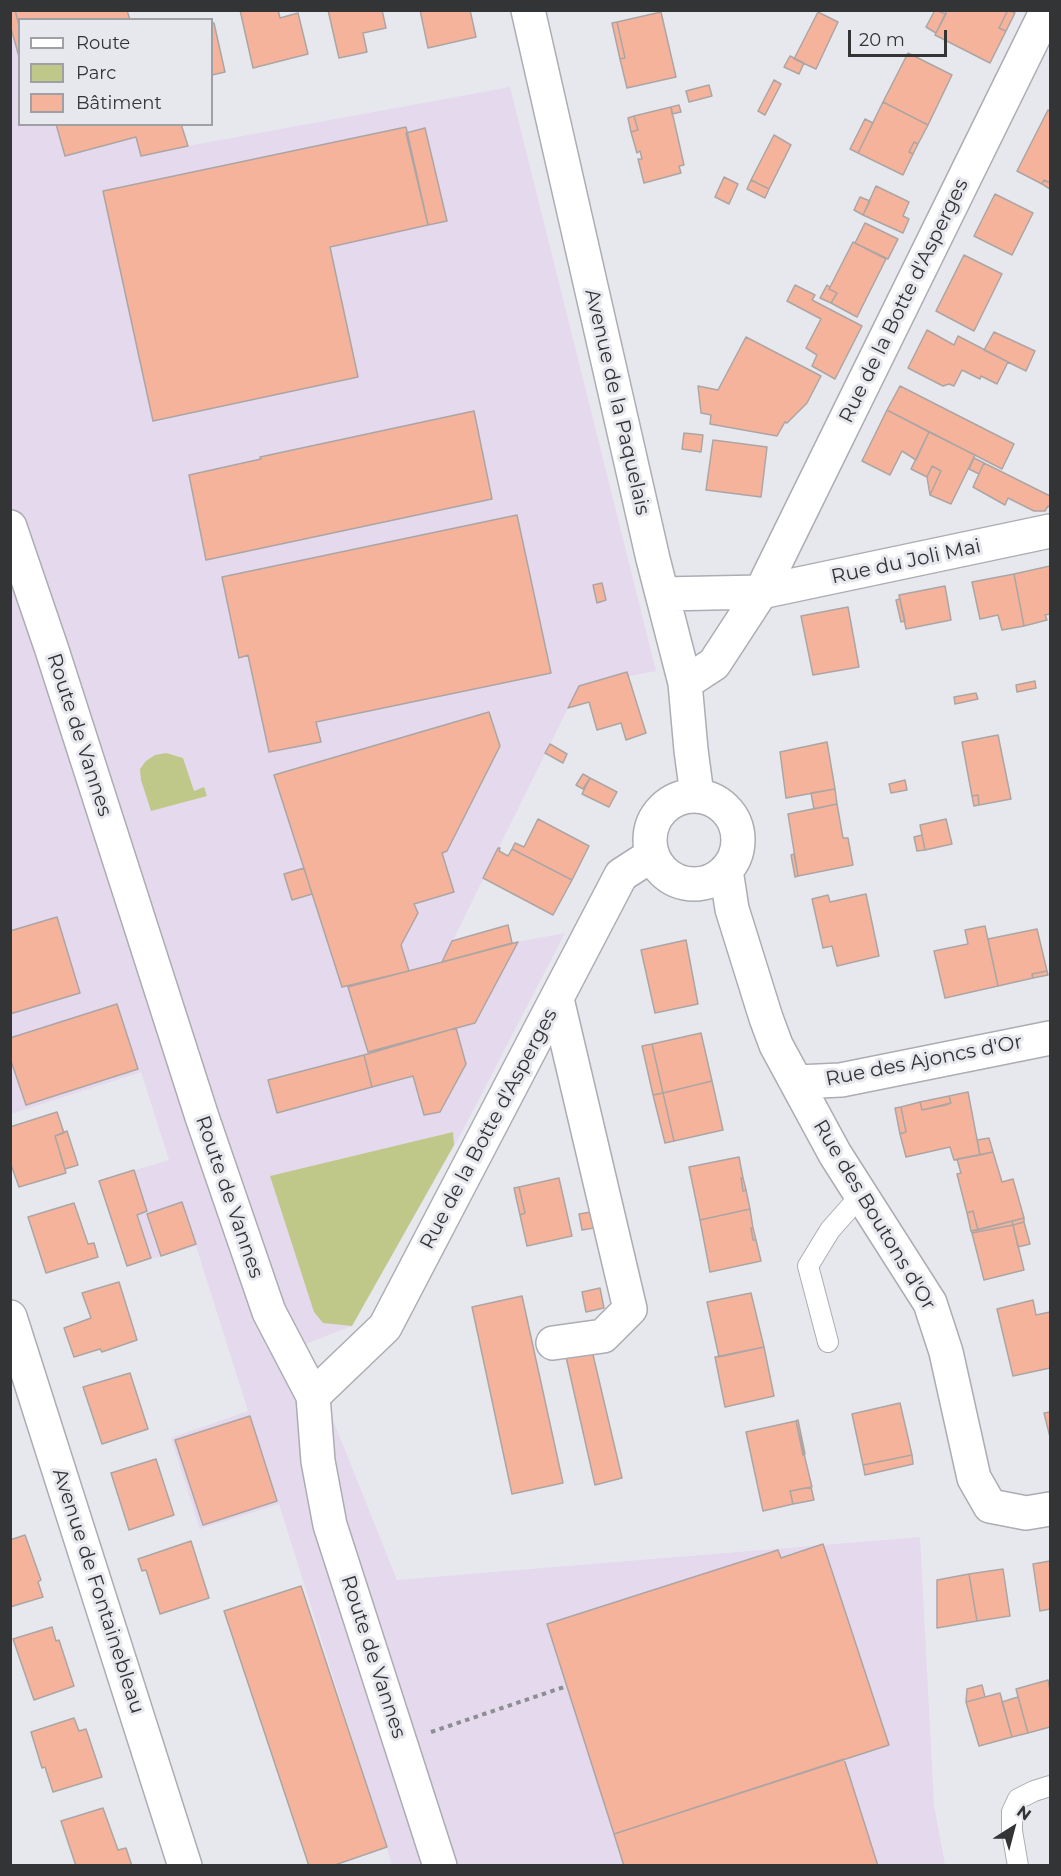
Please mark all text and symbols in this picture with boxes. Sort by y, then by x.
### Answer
legend [18,18,213,126]
scale bar [851,18,950,56]
text: 20 m [859,29,905,51]
text: Route [76,32,130,54]
text: Parc [76,62,116,84]
text: Bâtiment [76,92,162,114]
street label: Rue de la Botte d'Asperges [834,175,974,427]
street label: Avenue de la Paquelais [579,287,655,517]
street label: Rue du Joli Mai [829,534,983,590]
street label: Route de Vannes [41,650,117,820]
street label: Rue de la Botte d'Asperges [415,1005,563,1253]
street label: Rue des Ajoncs d'Or [824,1030,1024,1092]
street label: Route de Vannes [190,1113,268,1281]
street label: Rue des Boutons d'Or [808,1115,940,1315]
street label: Avenue de Fontainebleau [47,1465,149,1717]
street label: Route de Vannes [335,1572,411,1742]
north arrow [983,1798,1043,1858]
text: N [1013,1802,1035,1825]

